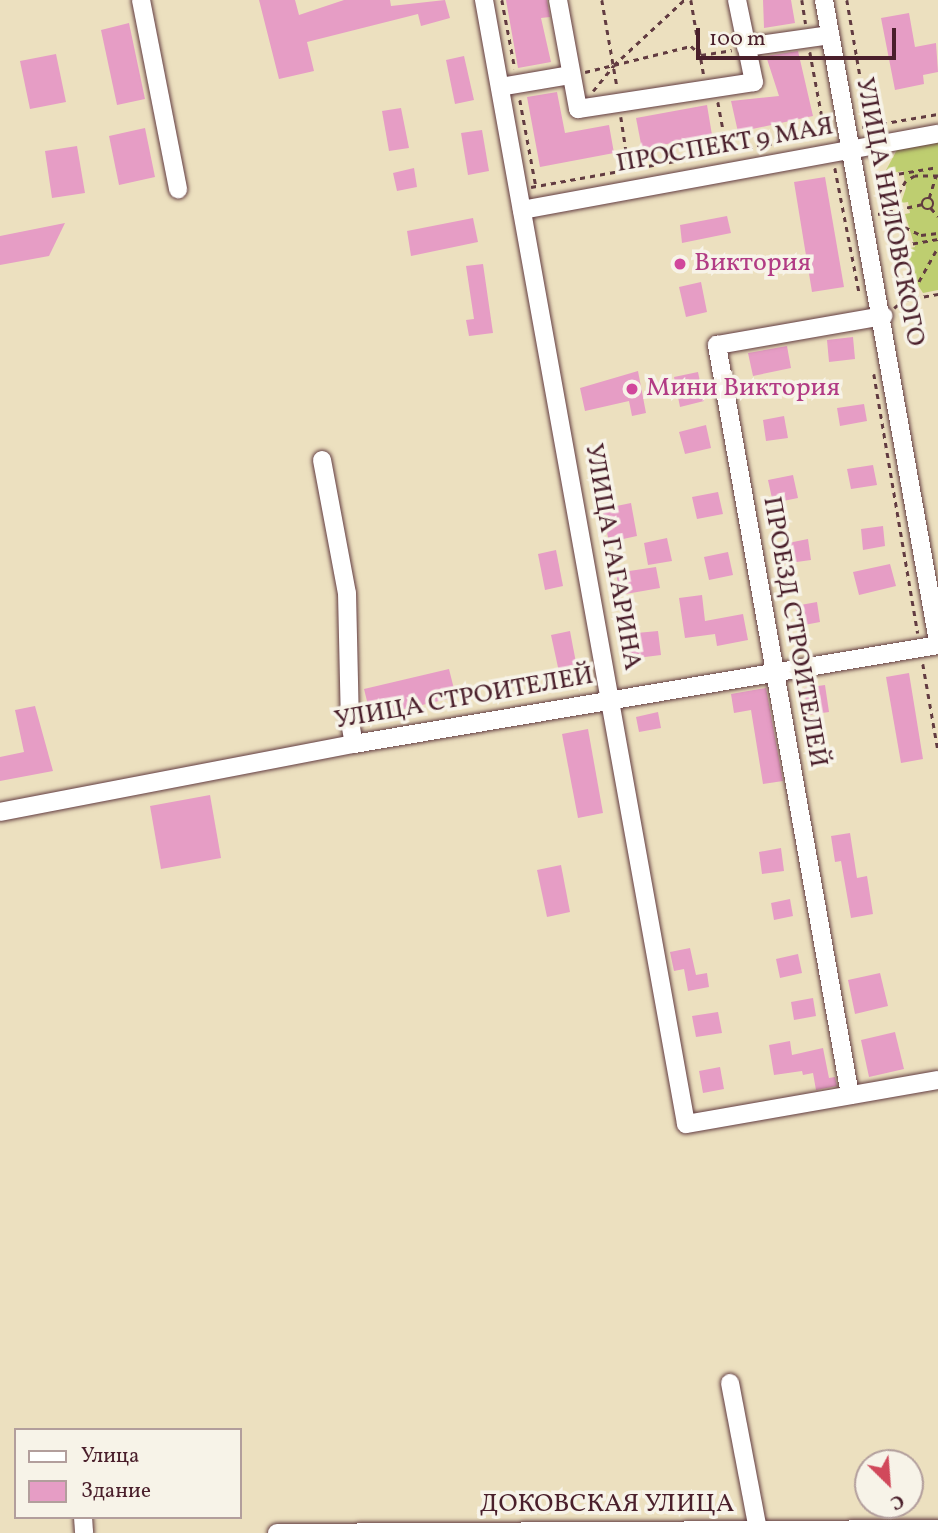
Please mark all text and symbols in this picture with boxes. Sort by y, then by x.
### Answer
scale bar [700,14,900,58]
text: 100 m [709,25,766,54]
street label: УЛИЦА НИЛОВСКОГО [848,75,930,349]
street label: ПРОСПЕКТ 9 МАЯ [614,111,836,181]
place label: Виктория [694,248,811,280]
marker: Виктория [672,256,688,272]
place label: Мини Виктория [646,373,840,405]
marker: Мини Виктория [624,381,640,397]
street label: УЛИЦА ГАГАРИНА [577,441,647,673]
street label: ПРОЕЗД СТРОИТЕЛЕЙ [755,494,833,770]
street label: УЛИЦА СТРОИТЕЛЕЙ [332,661,596,737]
legend [14,1428,242,1519]
text: Улица [81,1442,139,1471]
north arrow [854,1449,924,1519]
text: Здание [81,1477,151,1506]
text: С [886,1487,908,1516]
street label: ДОКОВСКАЯ УЛИЦА [480,1489,734,1521]

